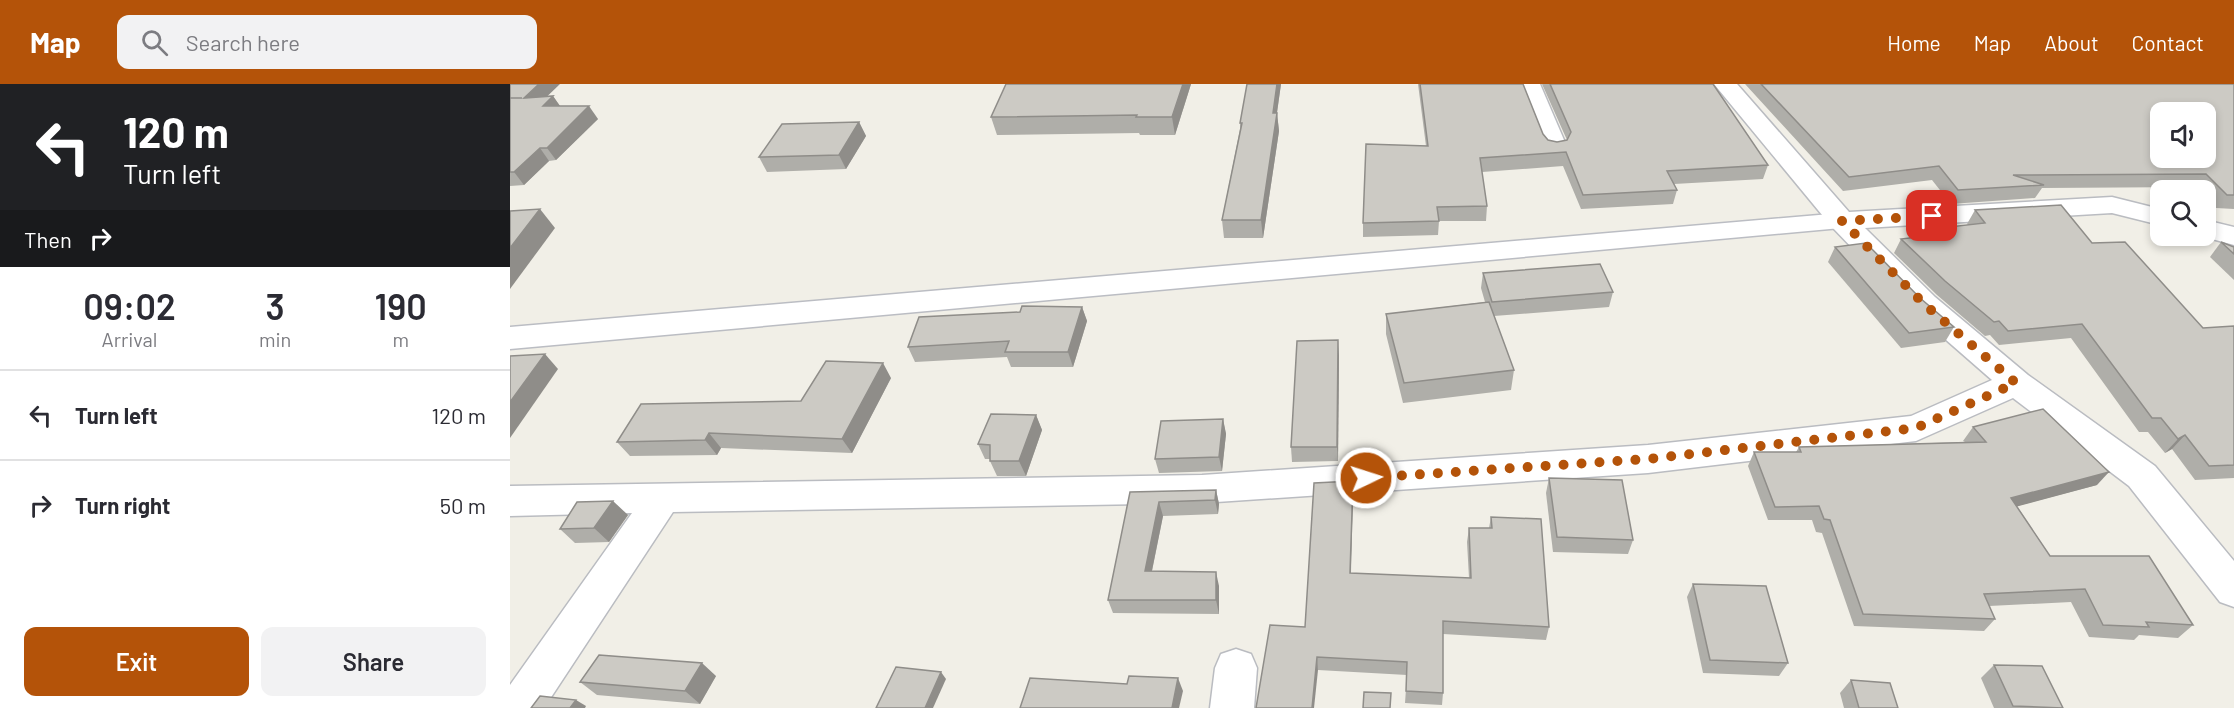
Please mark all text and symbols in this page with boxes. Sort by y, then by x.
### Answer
search box [117,15,537,69]
text: Map [30,25,81,59]
icon: search [138,26,171,59]
text: Search here [186,29,300,55]
text: Home [1887,30,1941,55]
text: Map [1974,30,2011,55]
text: About [2044,30,2099,55]
text: Contact [2132,30,2204,55]
map controls [2150,102,2216,246]
button: sound [2150,102,2216,168]
text: 120 m [123,106,229,156]
icon: left [24,108,102,186]
text: Turn left [123,157,221,189]
button: search [2150,180,2216,246]
pin [1906,190,1957,241]
icon: arrive [1915,199,1948,232]
icon: right [84,222,117,255]
text: Then [24,226,72,252]
text: 09:02 [83,284,176,327]
text: 3 [266,284,285,327]
text: 190 [375,284,427,327]
text: Arrival [102,327,157,351]
text: min [259,327,291,351]
text: m [392,327,409,351]
icon: left [24,399,57,432]
text: Turn left [75,402,158,428]
text: 120 m [431,402,486,428]
position arrow [1334,446,1398,510]
icon: right [24,489,57,522]
text: Turn right [75,492,170,518]
text: 50 m [440,492,486,518]
button: Exit [24,627,249,696]
button: Share [261,627,486,696]

